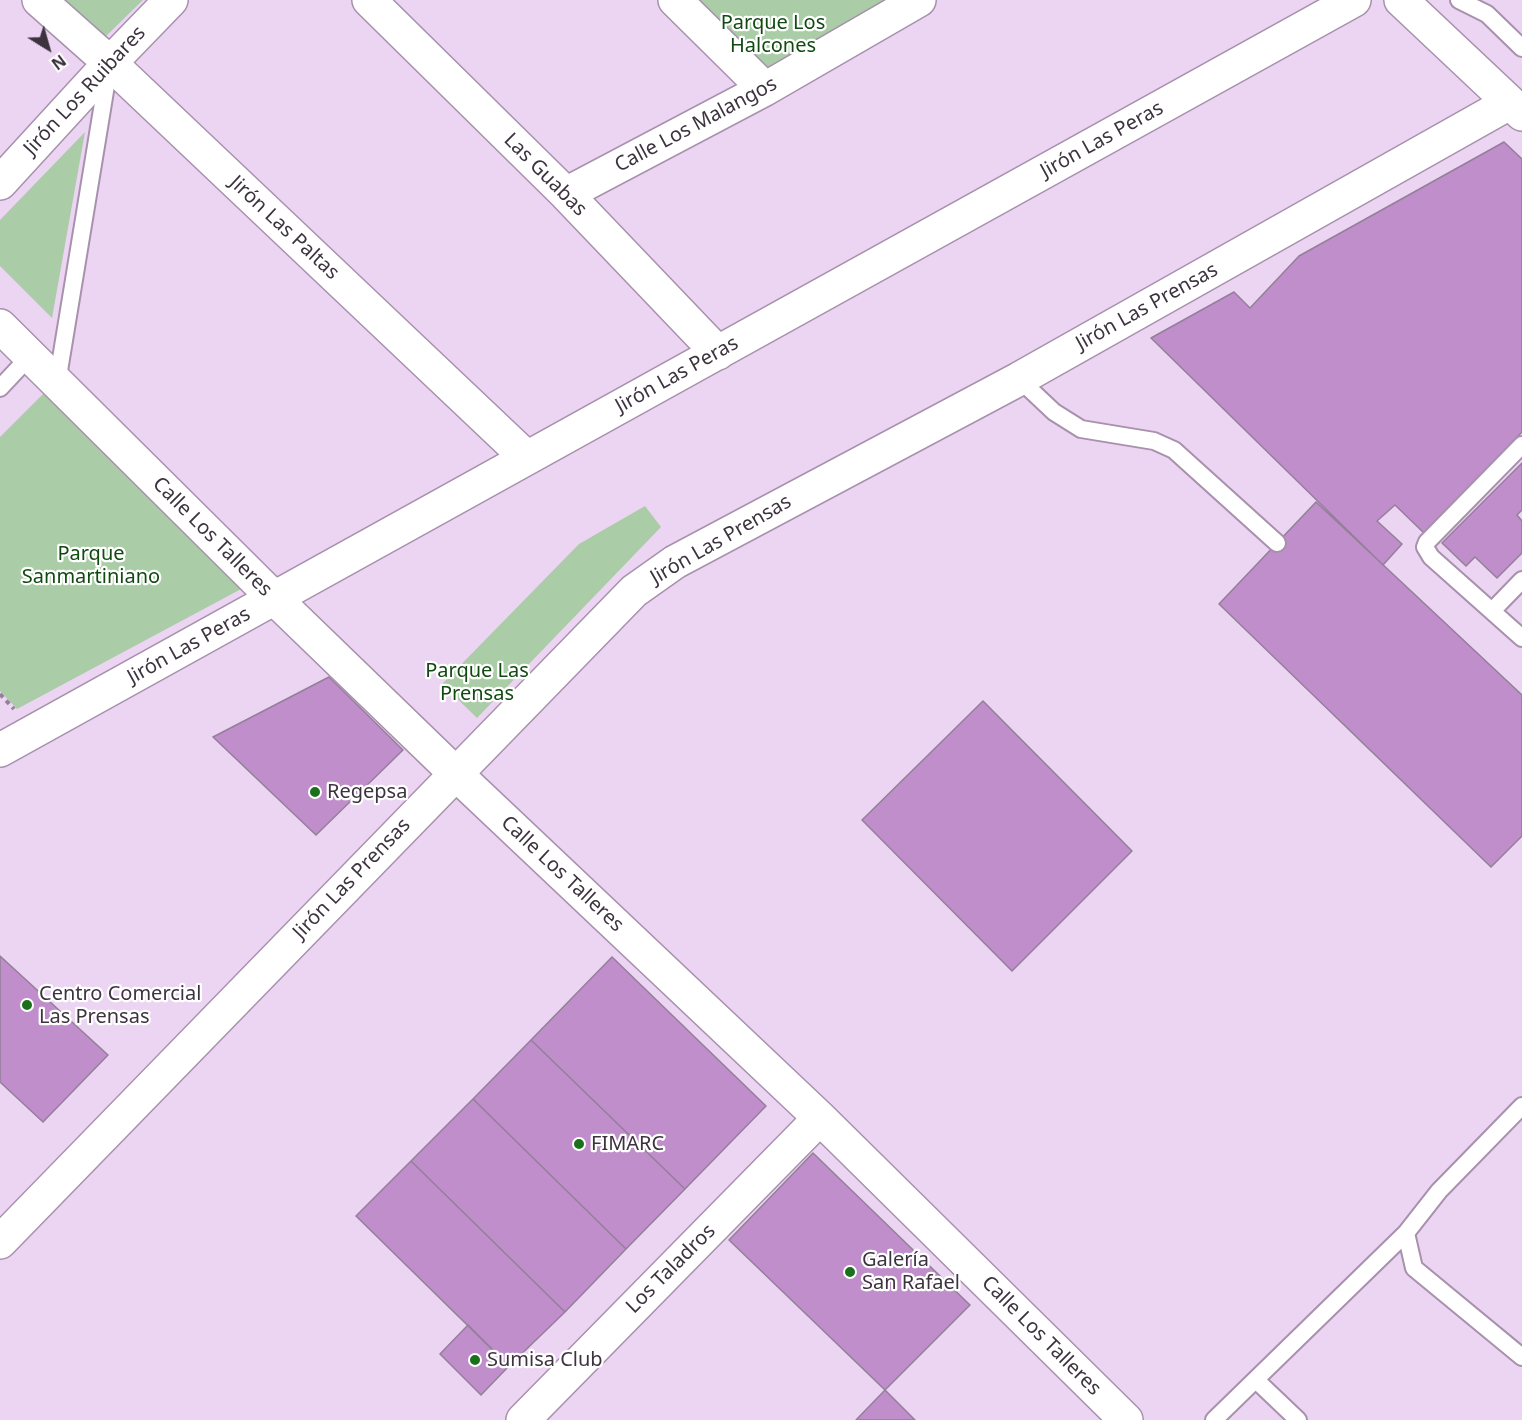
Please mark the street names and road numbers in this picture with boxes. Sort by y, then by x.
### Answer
street label: Jirón Los Ruibares [19,21,151,161]
street label: Calle Los Malangos [611,72,781,178]
street label: Jirón Las Peras [1036,96,1168,184]
street label: Las Guabas [498,128,592,222]
street label: Jirón Las Paltas [224,171,344,285]
street label: Jirón Las Prensas [1072,258,1222,356]
street label: Jirón Las Peras [611,331,743,419]
street label: Calle Los Talleres [147,472,277,602]
street label: Jirón Las Prensas [646,490,796,590]
street label: Jirón Las Peras [123,602,255,690]
street label: Calle Los Talleres [496,811,628,937]
street label: Jirón Las Prensas [288,814,416,944]
street label: Los Taladros [621,1219,721,1319]
street label: Calle Los Talleres [976,1271,1106,1401]

